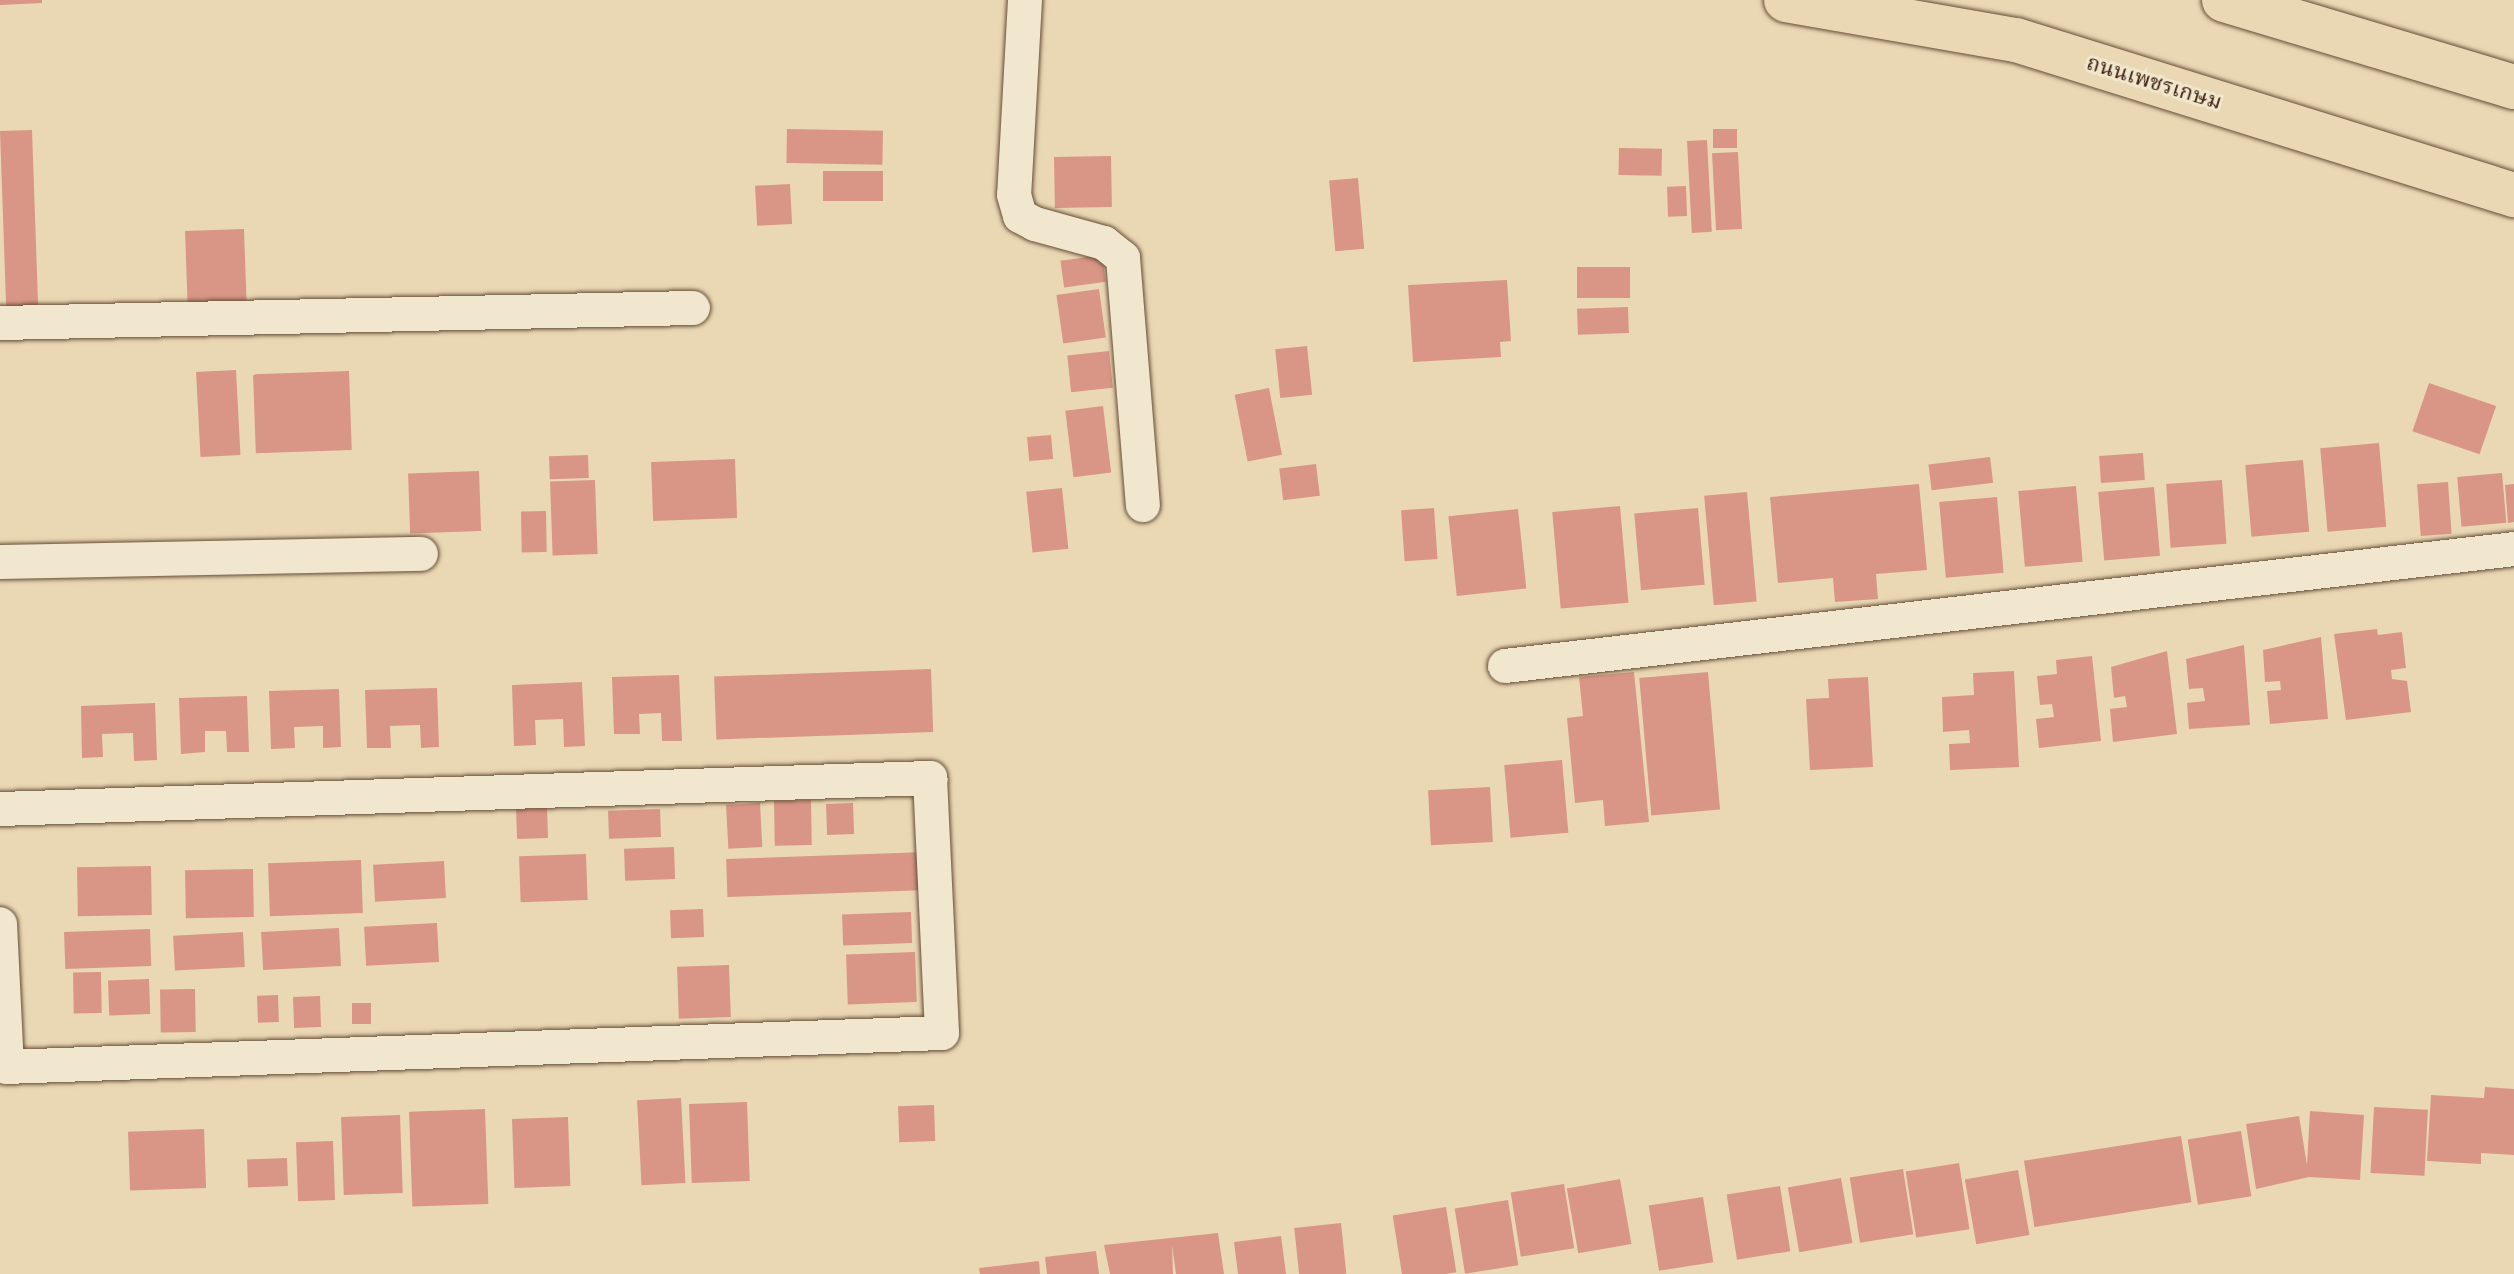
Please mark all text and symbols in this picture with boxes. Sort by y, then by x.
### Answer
street label: ถนนเพชรเกษม [2083,50,2225,116]

